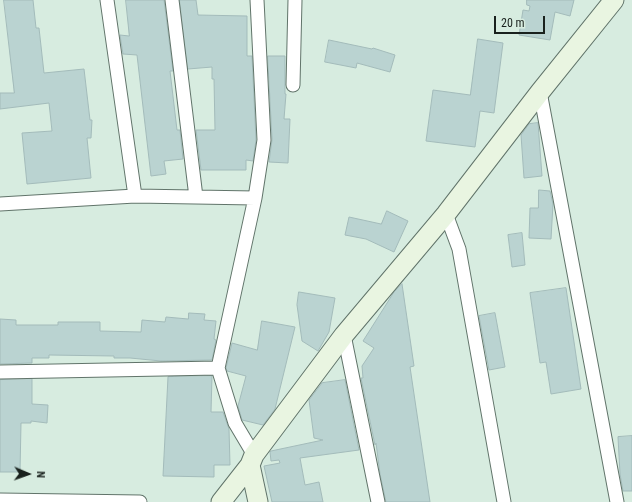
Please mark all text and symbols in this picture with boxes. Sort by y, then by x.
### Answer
scale bar [496,8,547,34]
text: 20 m [501,16,525,30]
north arrow [8,454,48,494]
text: N [34,471,47,478]

